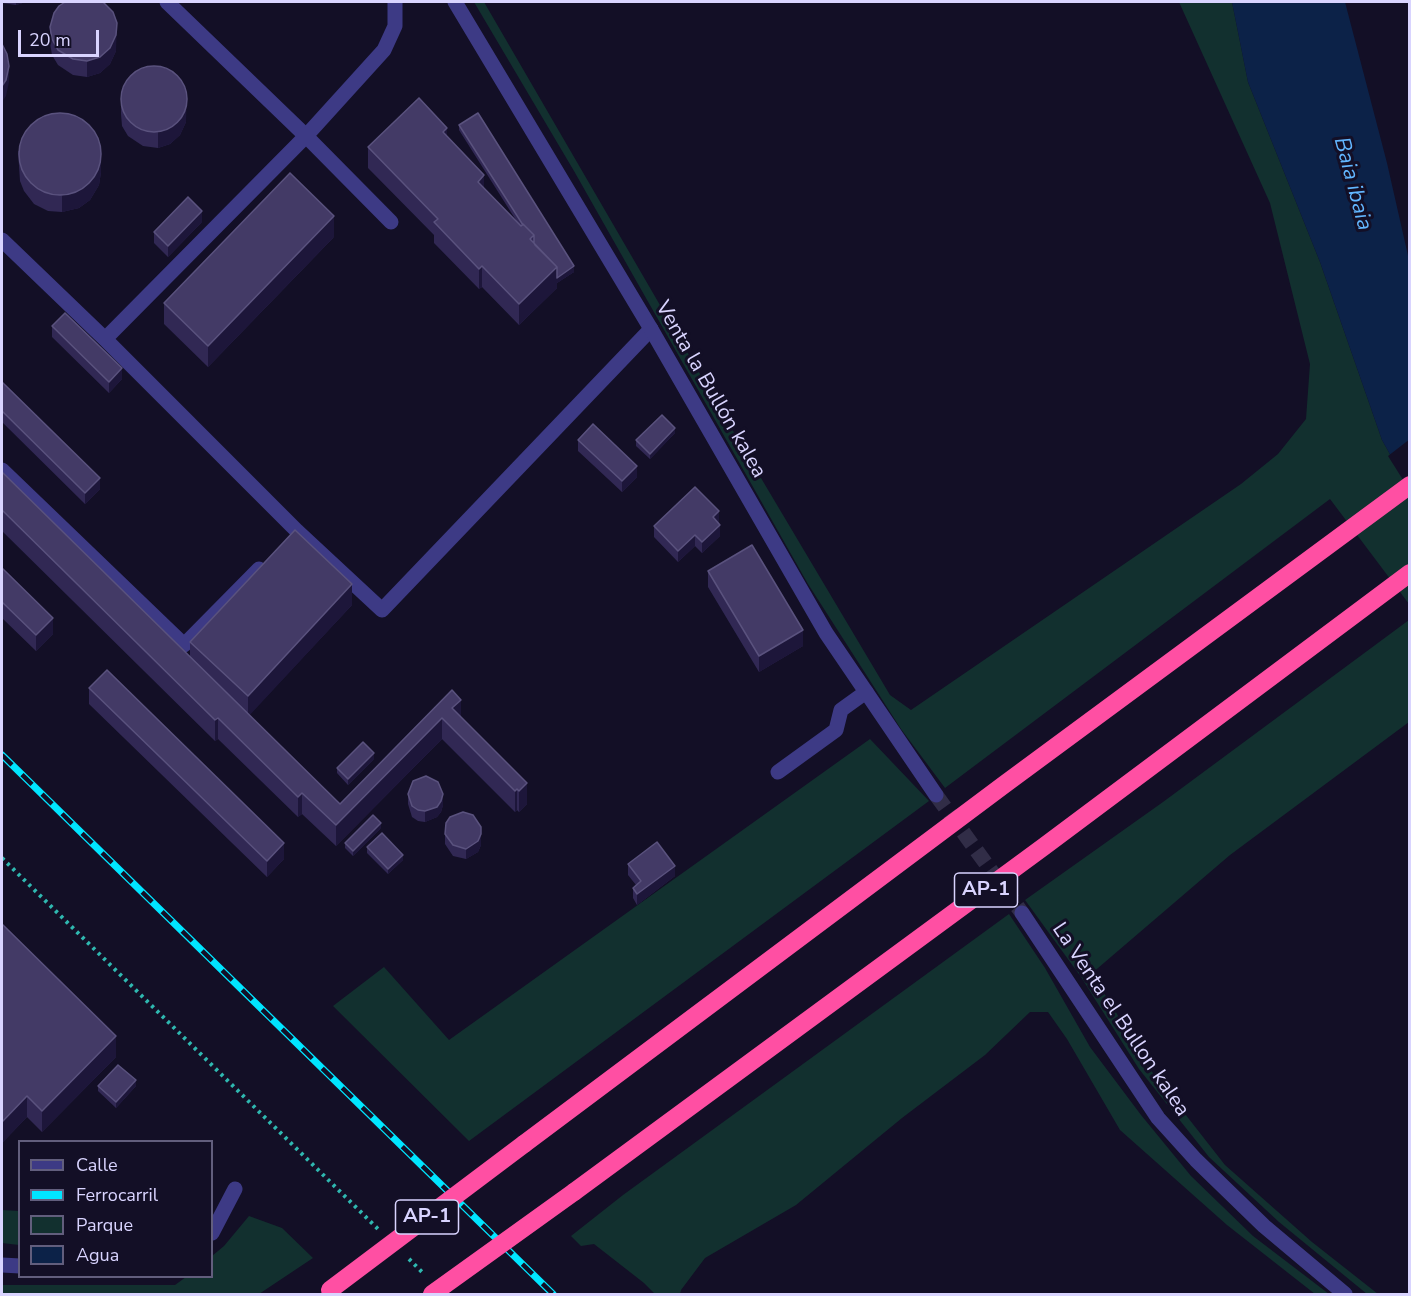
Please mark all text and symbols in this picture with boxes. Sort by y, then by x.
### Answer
scale bar [21,18,102,56]
text: 20 m [29,28,71,52]
water label: Baia ibaia [1327,135,1377,233]
street label: Venta la Bullón kalea [649,297,771,483]
road number: AP-1 [954,873,1018,907]
street label: La Venta el Bullon kalea [1046,918,1194,1122]
legend [18,1140,213,1278]
text: Calle [76,1153,118,1177]
text: Ferrocarril [76,1183,158,1207]
road number: AP-1 [396,1200,458,1234]
text: Parque [76,1213,133,1237]
text: Agua [76,1243,119,1267]

